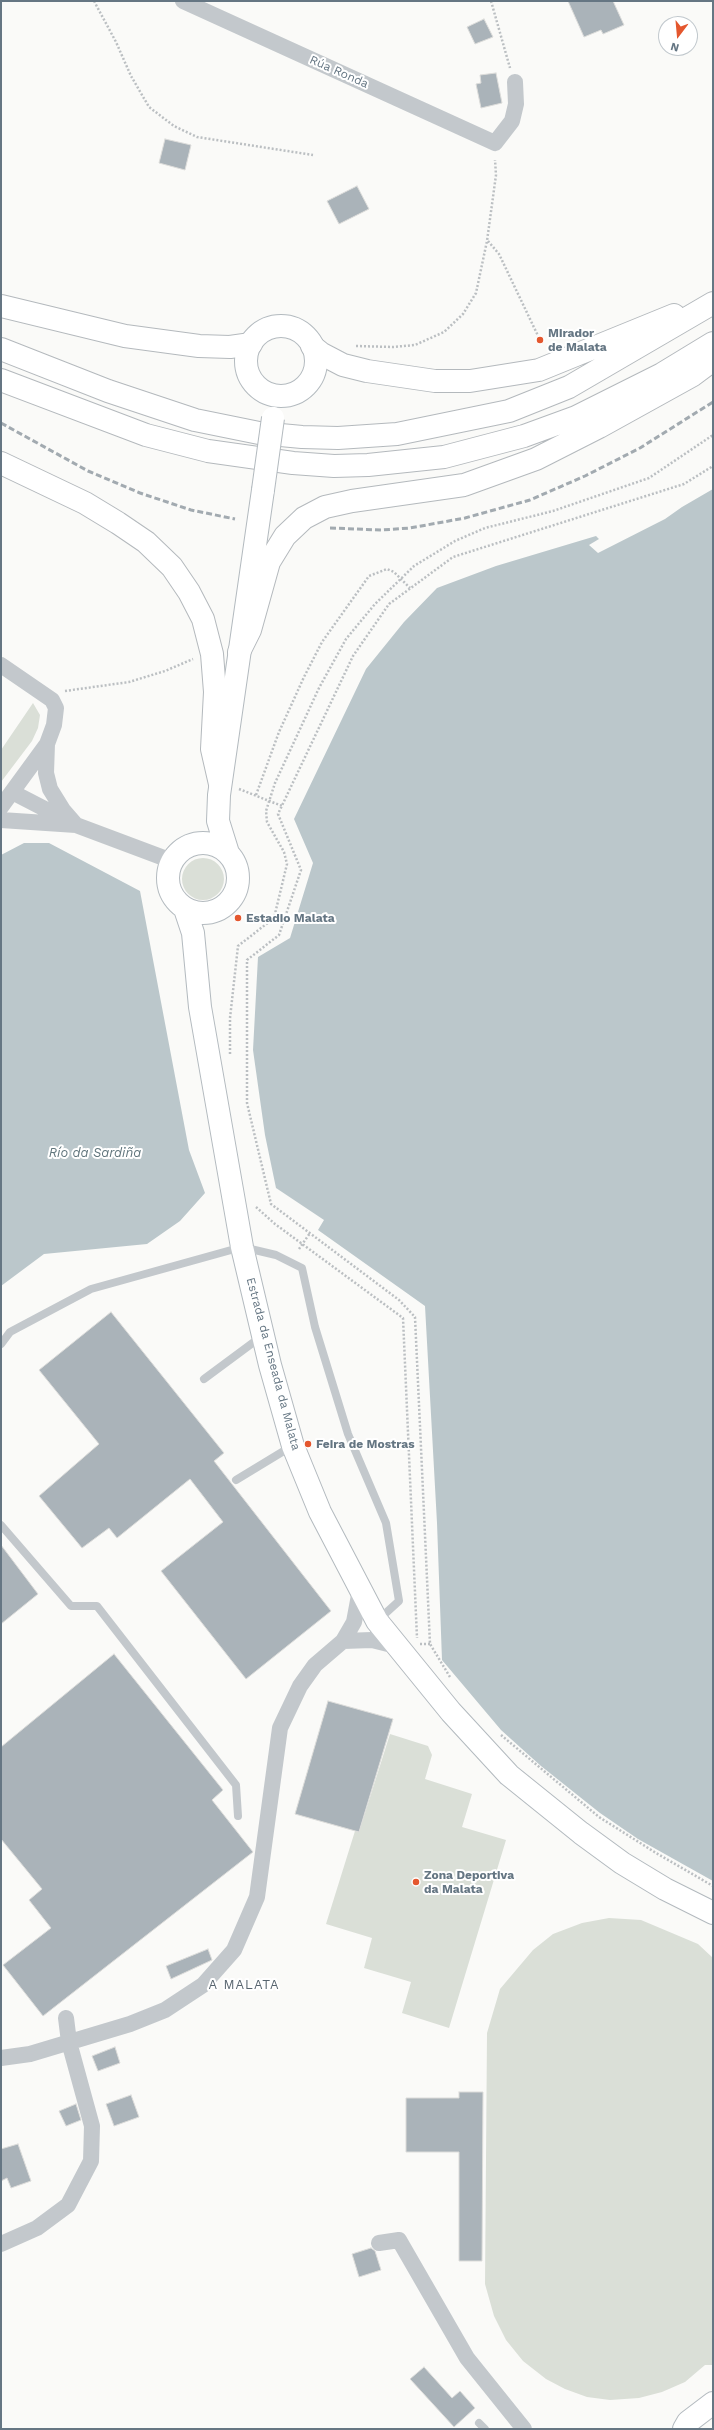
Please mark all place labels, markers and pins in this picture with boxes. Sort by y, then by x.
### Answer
place label: Mirador de Malata [548,326,607,354]
marker: Mirador de Malata [535,335,545,345]
place label: Estadio Malata [246,911,335,925]
marker: Estadio Malata [233,913,243,923]
place label: Feira de Mostras [316,1437,415,1451]
marker: Feira de Mostras [303,1439,313,1449]
place label: Zona Deportiva da Malata [424,1868,514,1896]
marker: Zona Deportiva da Malata [411,1877,421,1887]

